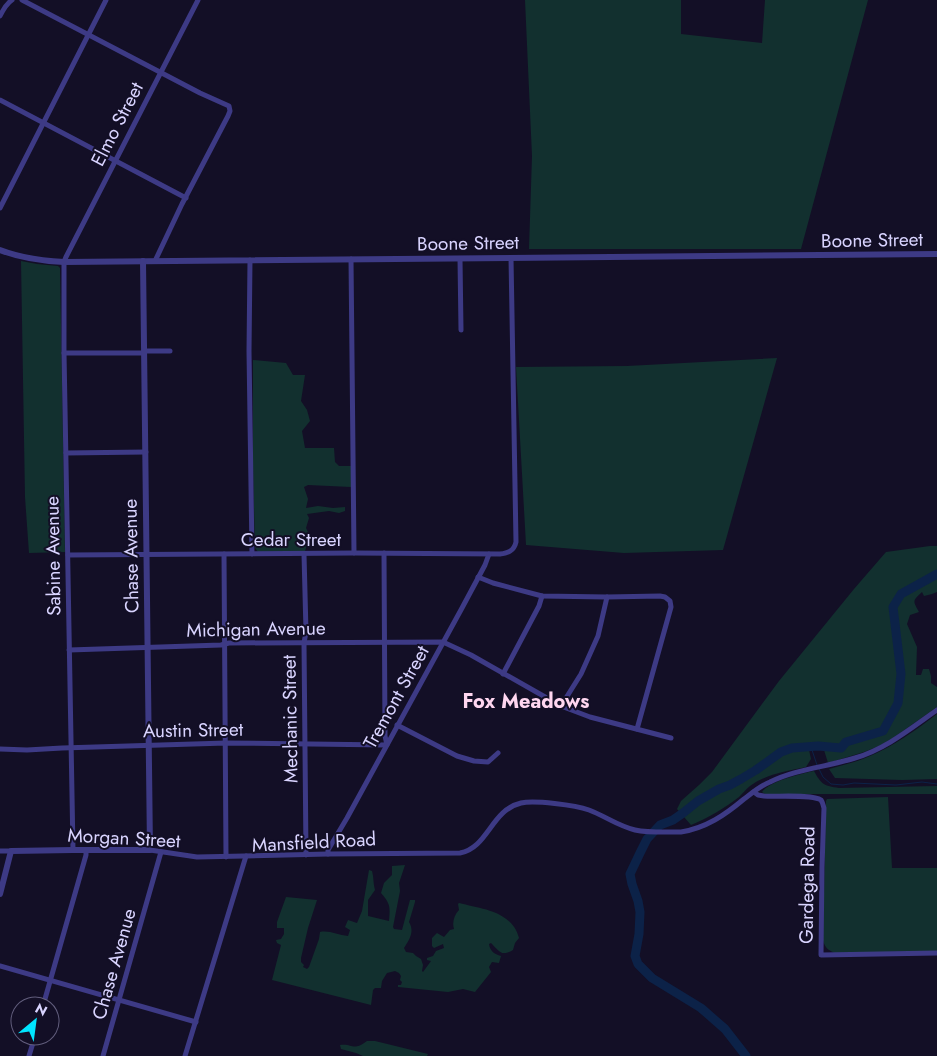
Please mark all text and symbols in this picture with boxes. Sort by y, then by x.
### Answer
street label: Elmo Street [84,77,150,171]
street label: Boone Street [821,226,924,254]
street label: Boone Street [417,229,520,257]
street label: Sabine Avenue [38,496,68,616]
street label: Chase Avenue [116,498,145,613]
street label: Cedar Street [241,526,342,553]
street label: Michigan Avenue [186,614,326,644]
street label: Tremont Street [357,640,436,753]
street label: Mechanic Street [275,654,305,783]
district label: Fox Meadows [463,687,589,716]
street label: Austin Street [143,716,244,744]
street label: Morgan Street [67,822,182,854]
street label: Mansfield Road [251,825,377,859]
street label: Gardega Road [792,826,822,944]
street label: Chase Avenue [85,905,143,1023]
north arrow [10,996,60,1046]
text: N [32,998,51,1021]

